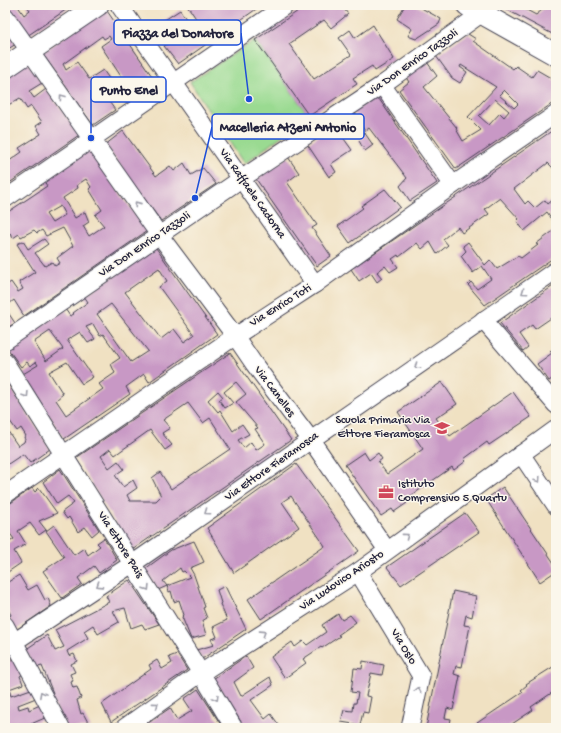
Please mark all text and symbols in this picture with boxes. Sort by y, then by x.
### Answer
callout: Piazza del Donatore [114,20,241,45]
street label: Via Don Enrico Tazzoli [364,26,462,100]
text: Piazza del Donatore [121,27,235,42]
callout: Punto Enel [91,77,166,102]
text: Punto Enel [99,84,158,99]
one-way arrow [60,95,67,102]
callout: Macelleria Atzeni Antonio [212,114,364,139]
text: Macelleria Atzeni Antonio [220,121,357,136]
street label: Via Raffaele Cadorna [215,145,289,242]
one-way arrow [135,201,142,208]
street label: Via Don Enrico Tazzoli [96,209,194,282]
street label: Via Enrico Toti [247,281,315,331]
one-way arrow [521,287,528,295]
one-way arrow [414,361,421,369]
street label: Via Canelles [250,363,298,421]
one-way arrow [21,391,28,398]
place label: Scuola Primaria Via Ettore Fieramosca [335,414,430,442]
school or university icon: Scuola Primaria Via Ettore Fieramosca [433,419,451,437]
street label: Via Ettore Fieramosca [222,429,322,505]
one-way arrow [533,475,540,482]
place label: Istituto Comprensivo 5 Quartu [398,478,507,506]
office icon: Istituto Comprensivo 5 Quartu [377,483,395,501]
one-way arrow [204,507,211,515]
street label: Via Ettore Pais [93,508,146,581]
one-way arrow [401,534,408,541]
street label: Via Ludovico Ariosto [296,548,387,615]
one-way arrow [97,581,104,588]
one-way arrow [142,584,149,591]
street label: Via Oslo [386,626,419,667]
one-way arrow [259,631,266,638]
one-way arrow [413,687,421,693]
one-way arrow [39,690,47,698]
one-way arrow [211,694,218,701]
one-way arrow [151,703,158,710]

